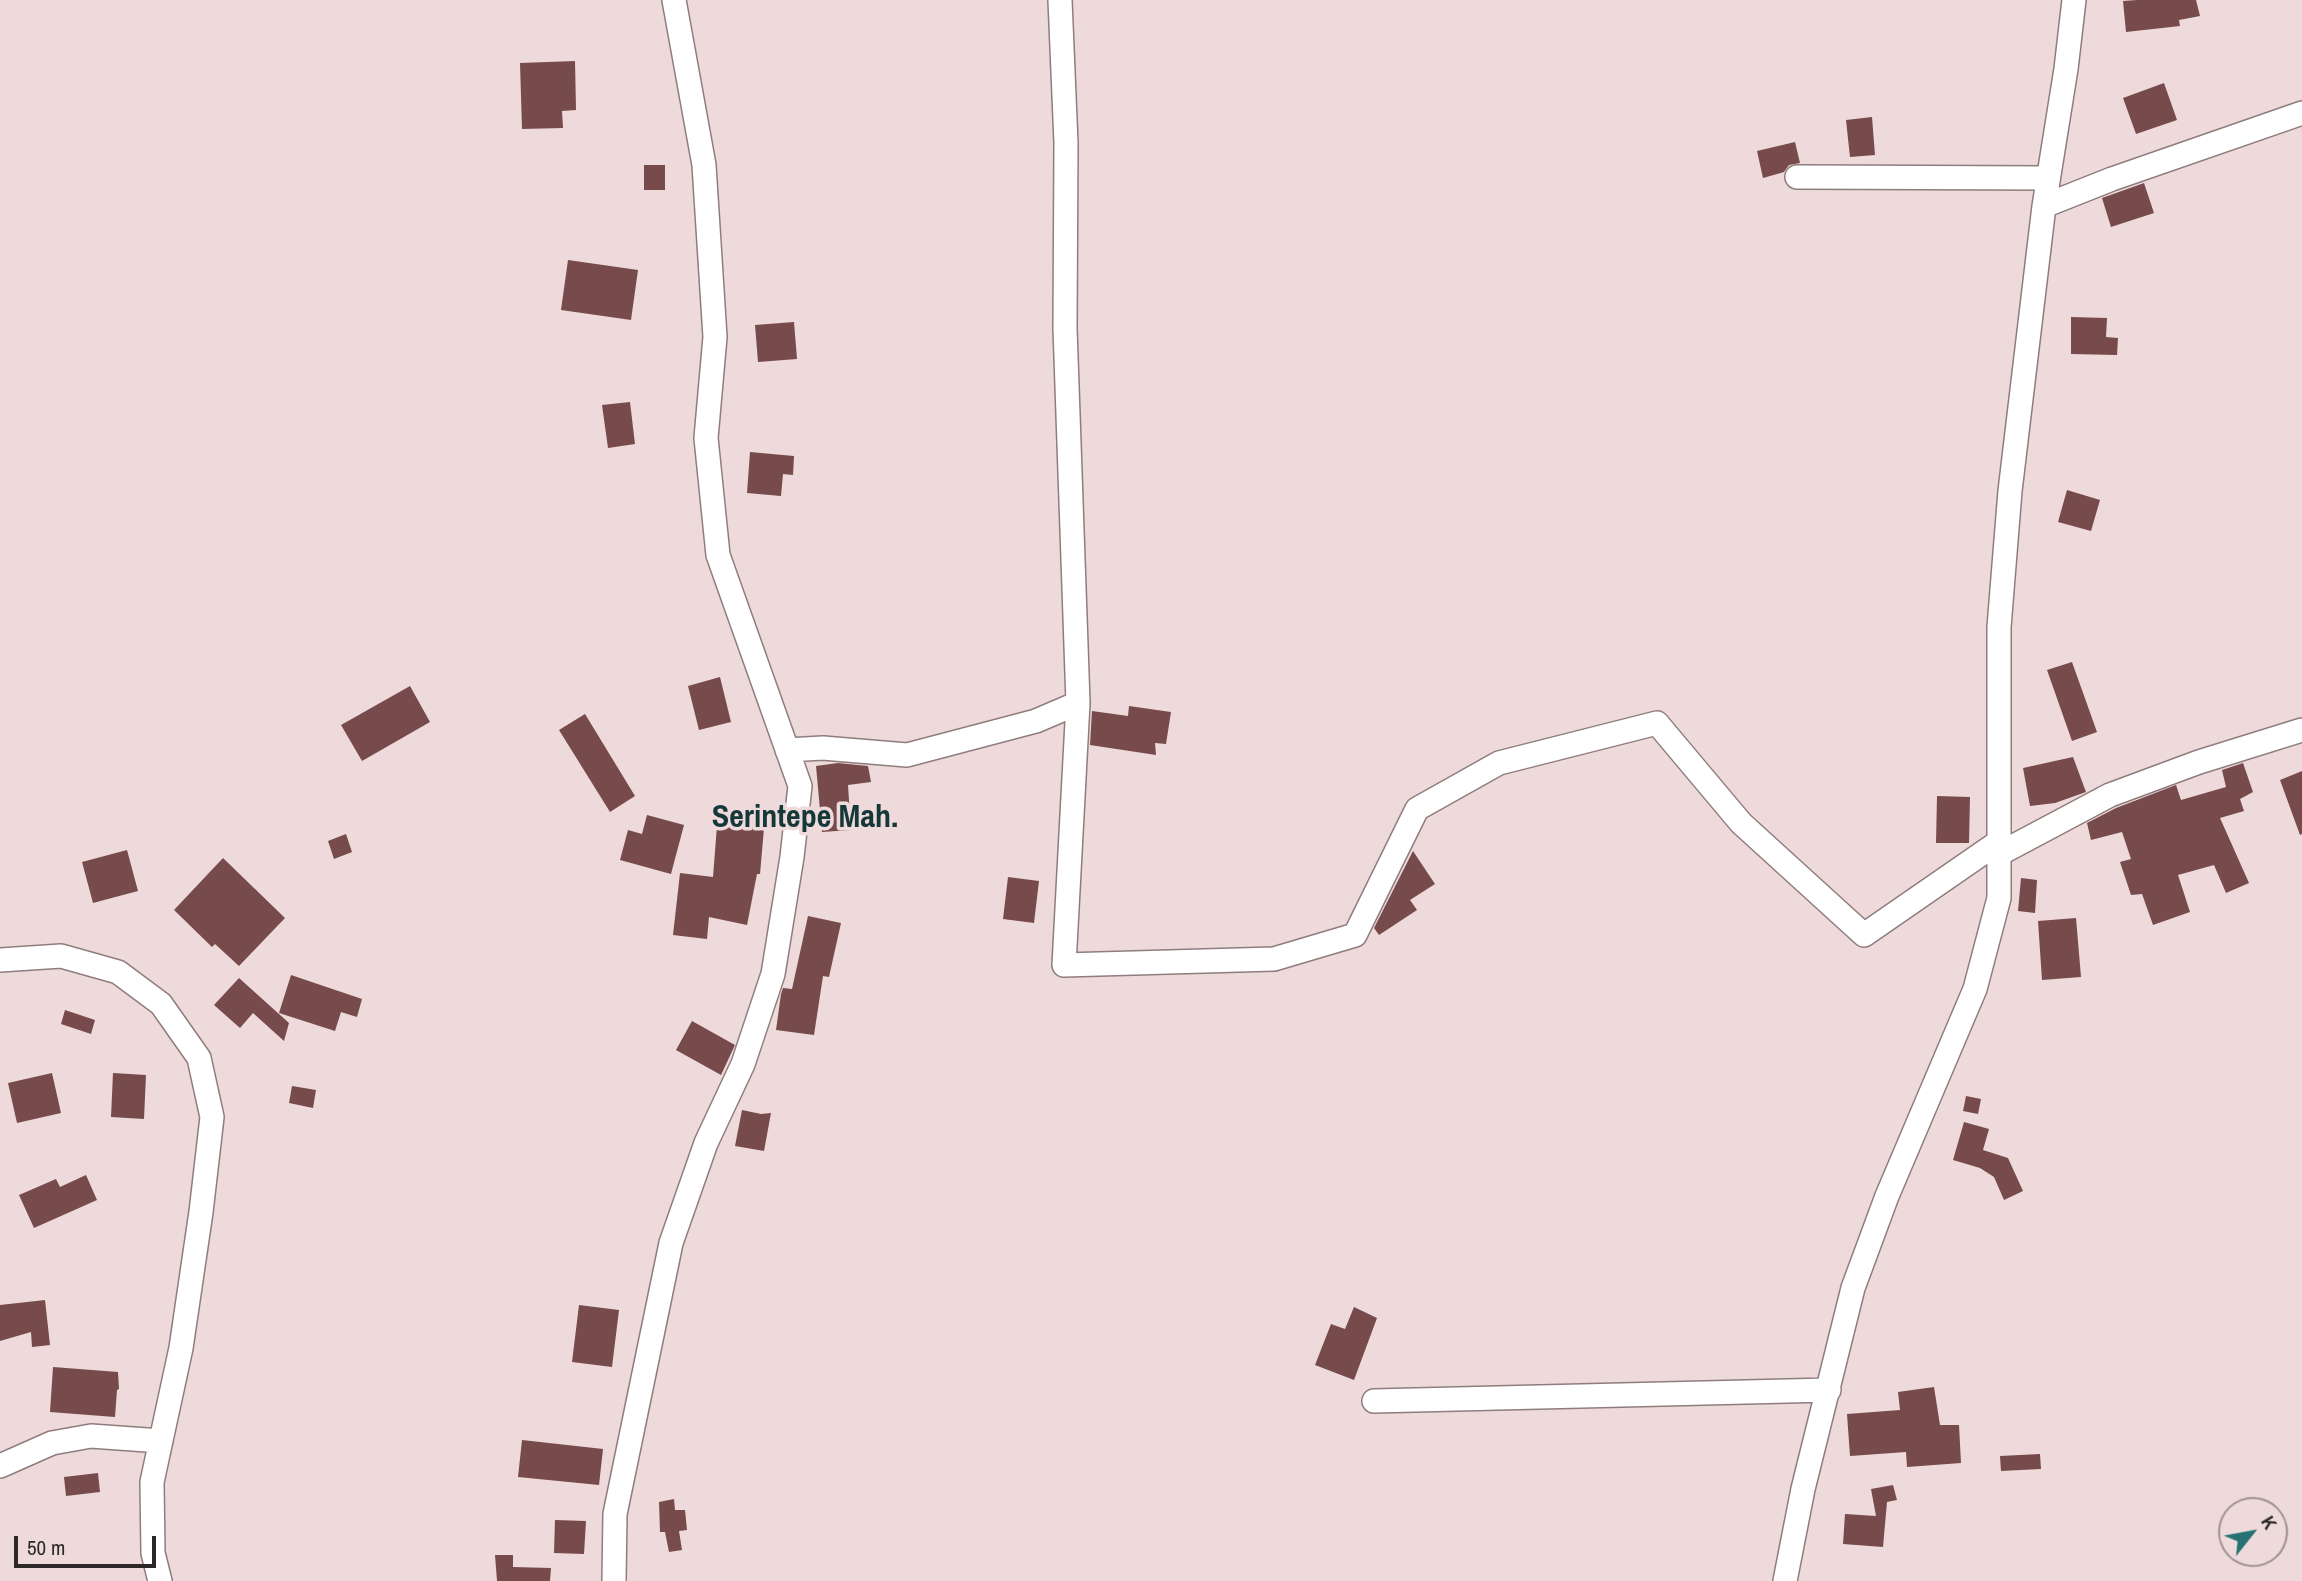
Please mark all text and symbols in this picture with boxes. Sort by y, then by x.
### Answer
district label: Serintepe Mah. [712,799,898,837]
north arrow [2218,1497,2288,1567]
text: K [2255,1511,2283,1534]
scale bar [18,1522,159,1566]
text: 50 m [27,1533,65,1562]

